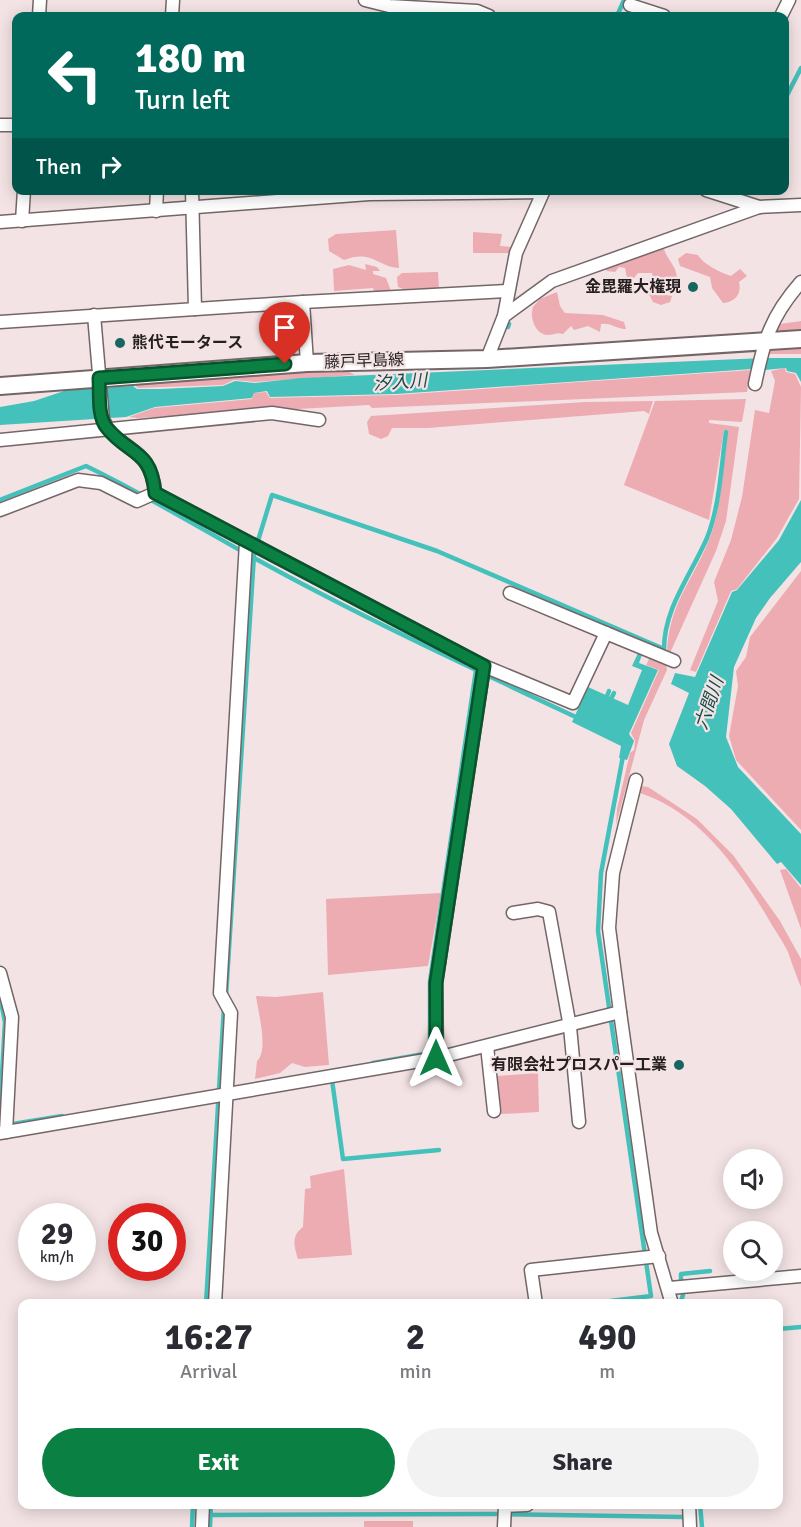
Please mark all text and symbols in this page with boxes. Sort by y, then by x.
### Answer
text: 180 m [135,33,246,84]
icon: left [36,36,114,114]
text: Turn left [135,84,230,117]
icon: right [94,150,127,183]
text: Then [36,153,82,180]
place label: 金毘羅大権現 [585,277,681,297]
marker: 金毘羅大権現 [686,280,700,294]
pin [259,302,310,364]
icon: arrive [268,311,301,344]
place label: 熊代モータース [132,333,243,353]
marker: 熊代モータース [113,336,127,350]
street label: 藤戸早島線 [324,350,404,372]
water label: 汐入川 [372,369,430,395]
water label: 六間川 [690,672,729,732]
position arrow [404,1026,468,1090]
place label: 有限会社プロスパー工業 [491,1055,667,1075]
marker: 有限会社プロスパー工業 [672,1058,686,1072]
map controls [723,1149,783,1281]
button: sound [723,1149,783,1209]
speed limit sign: 30 [108,1203,186,1281]
text: 29 [41,1216,73,1253]
button: search [723,1221,783,1281]
text: km/h [40,1248,74,1266]
text: 16:27 [165,1315,253,1360]
text: 2 [406,1315,425,1360]
text: 490 [578,1315,636,1360]
text: Arrival [180,1359,237,1384]
text: min [399,1359,432,1384]
text: m [599,1359,615,1384]
button: Exit [42,1428,395,1497]
button: Share [407,1428,759,1497]

